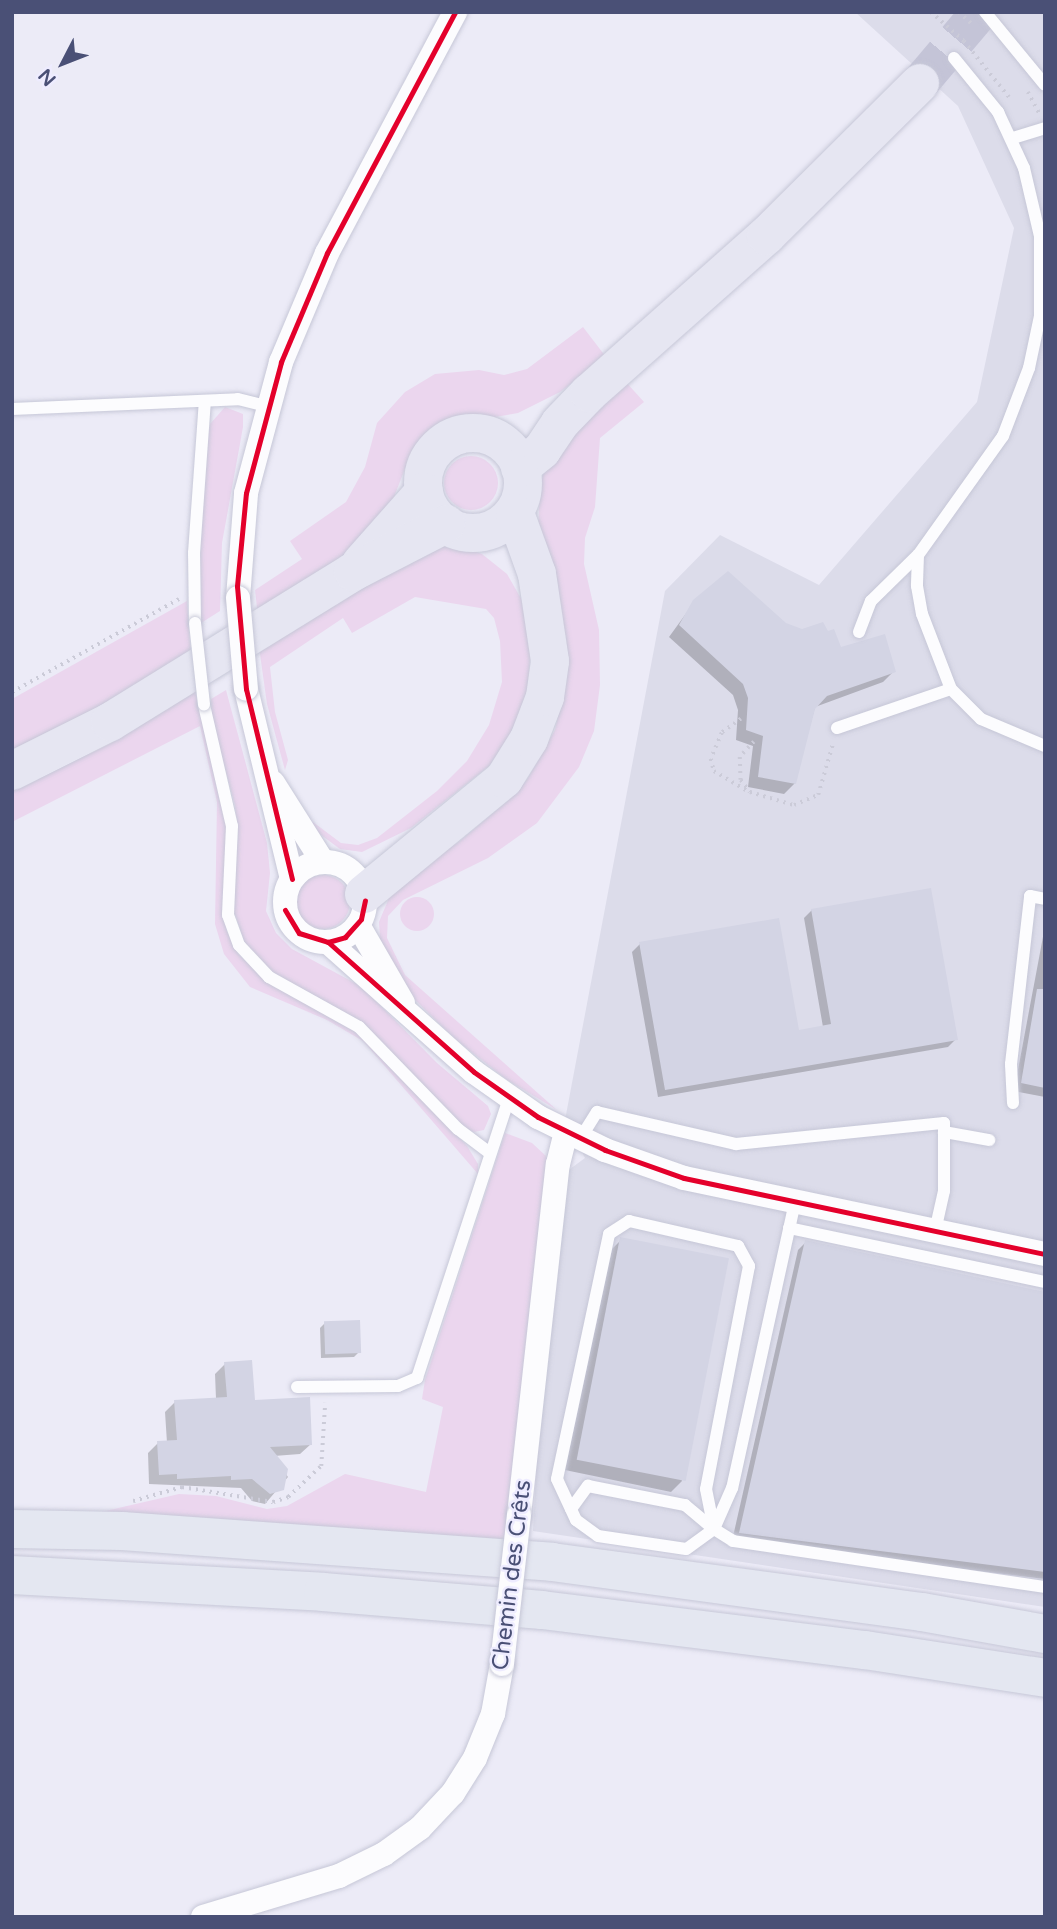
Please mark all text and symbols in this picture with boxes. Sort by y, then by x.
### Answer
north arrow [28,28,98,98]
text: N [34,64,61,90]
street label: Chemin des Crêts [487,1478,537,1672]

